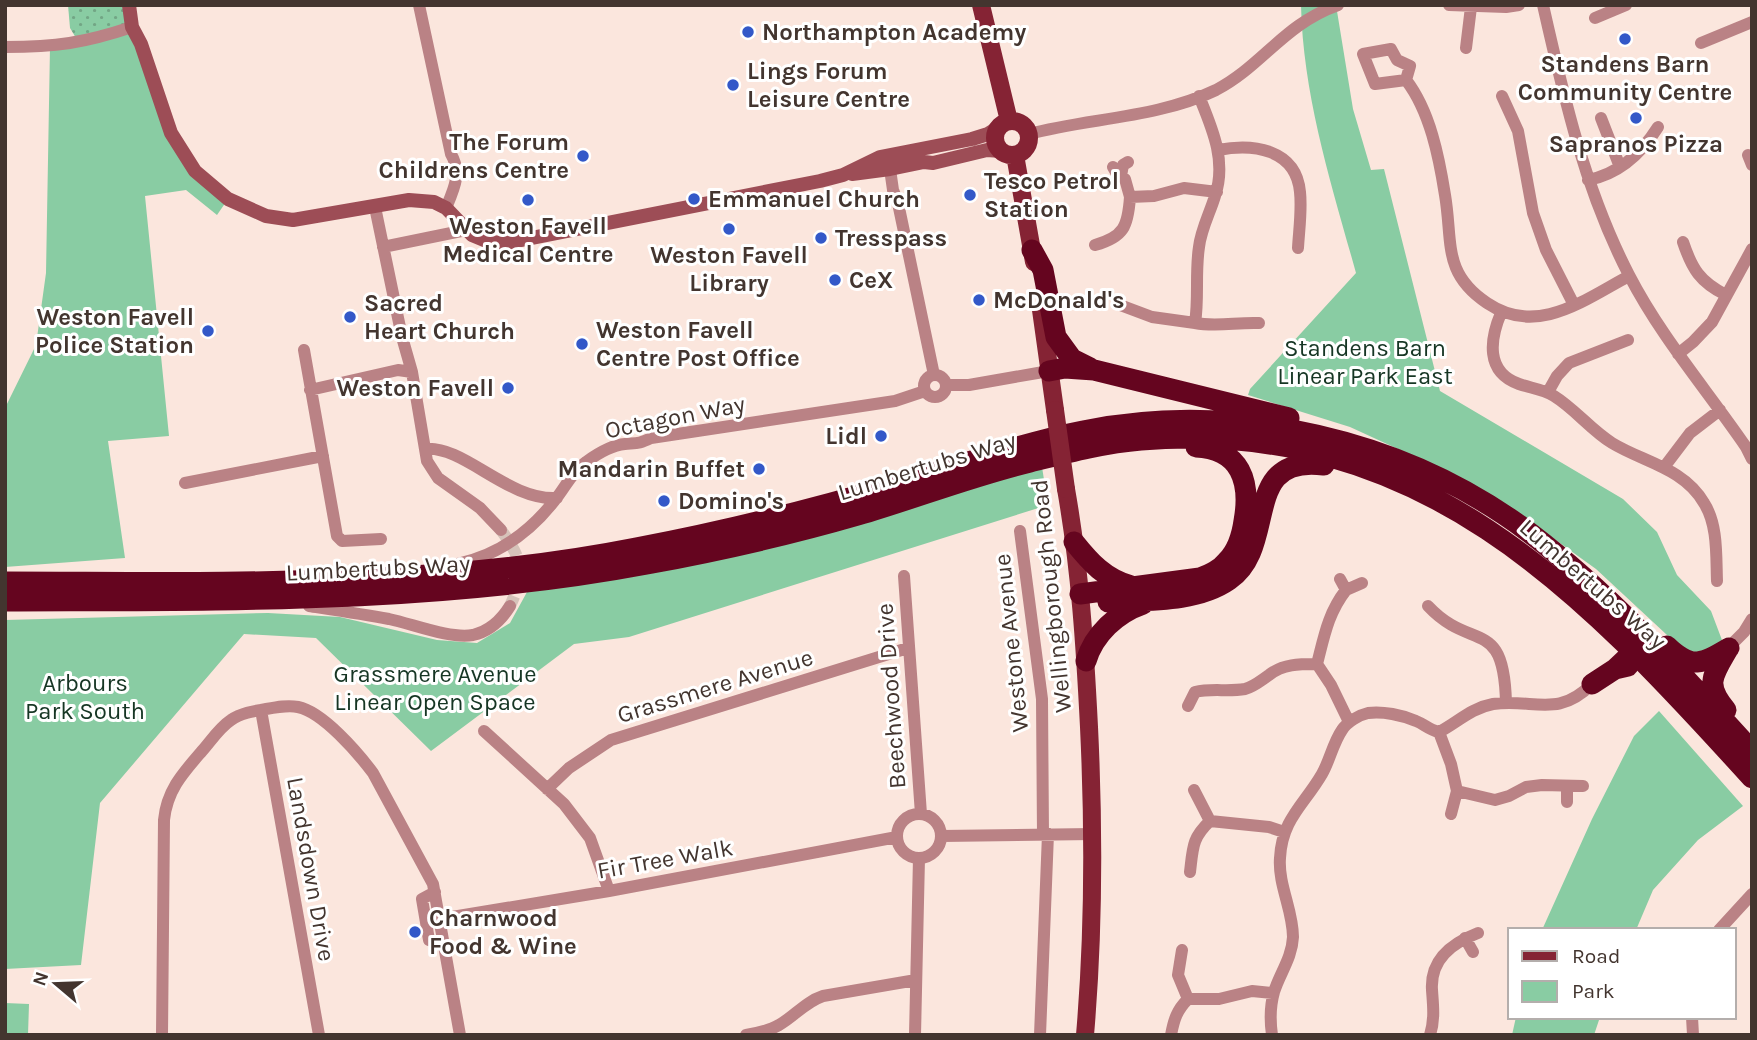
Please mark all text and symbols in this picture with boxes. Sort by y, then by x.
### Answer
place label: Northampton Academy [762,18,1026,46]
marker: Northampton Academy [740,24,756,40]
marker: Standens Barn Community Centre [1617,31,1633,47]
place label: Standens Barn Community Centre [1518,50,1732,106]
place label: Lings Forum Leisure Centre [747,57,910,113]
marker: Lings Forum Leisure Centre [725,77,741,93]
marker: Sapranos Pizza [1628,110,1644,126]
place label: The Forum Childrens Centre [379,128,569,184]
place label: Sapranos Pizza [1549,130,1723,158]
marker: The Forum Childrens Centre [575,148,591,164]
place label: Tesco Petrol Station [984,167,1119,223]
place label: Emmanuel Church [708,185,920,213]
marker: Tesco Petrol Station [962,187,978,203]
marker: Emmanuel Church [686,191,702,207]
marker: Weston Favell Medical Centre [520,192,536,208]
place label: Weston Favell Medical Centre [443,212,613,268]
marker: Weston Favell Library [721,221,737,237]
place label: Tresspass [835,224,947,252]
marker: Tresspass [813,230,829,246]
place label: Weston Favell Library [650,241,808,297]
place label: CeX [849,266,893,294]
marker: CeX [827,272,843,288]
place label: McDonald's [993,286,1125,314]
place label: Sacred Heart Church [364,289,515,345]
marker: McDonald's [971,292,987,308]
place label: Weston Favell Police Station [35,303,194,359]
marker: Sacred Heart Church [342,309,358,325]
place label: Weston Favell Centre Post Office [596,316,800,372]
marker: Weston Favell Police Station [200,323,216,339]
park label: Standens Barn Linear Park East [1277,334,1453,390]
marker: Weston Favell Centre Post Office [574,336,590,352]
place label: Weston Favell [336,374,494,402]
marker: Weston Favell [500,380,516,396]
street label: Octagon Way [603,390,747,444]
place label: Lidl [825,422,867,450]
street label: Lumbertubs Way [835,426,1019,506]
marker: Lidl [873,428,889,444]
place label: Mandarin Buffet [557,455,745,483]
marker: Mandarin Buffet [751,461,767,477]
street label: Wellingborough Road [1025,478,1077,714]
place label: Domino's [678,487,784,515]
marker: Domino's [656,493,672,509]
street label: Lumbertubs Way [1514,513,1672,655]
street label: Lumbertubs Way [285,549,471,587]
street label: Westone Avenue [988,552,1034,734]
street label: Beechwood Drive [871,602,911,790]
street label: Grassmere Avenue [614,643,816,729]
park label: Grassmere Avenue Linear Open Space [333,660,537,716]
park label: Arbours Park South [25,669,145,725]
street label: Landsdown Drive [281,775,341,963]
street label: Fir Tree Walk [595,833,735,885]
place label: Charnwood Food & Wine [429,904,577,960]
marker: Charnwood Food & Wine [407,924,423,940]
legend [1508,928,1736,1019]
text: Road [1572,944,1620,968]
north arrow [21,949,91,1019]
text: N [28,969,53,989]
text: Park [1572,979,1615,1003]

